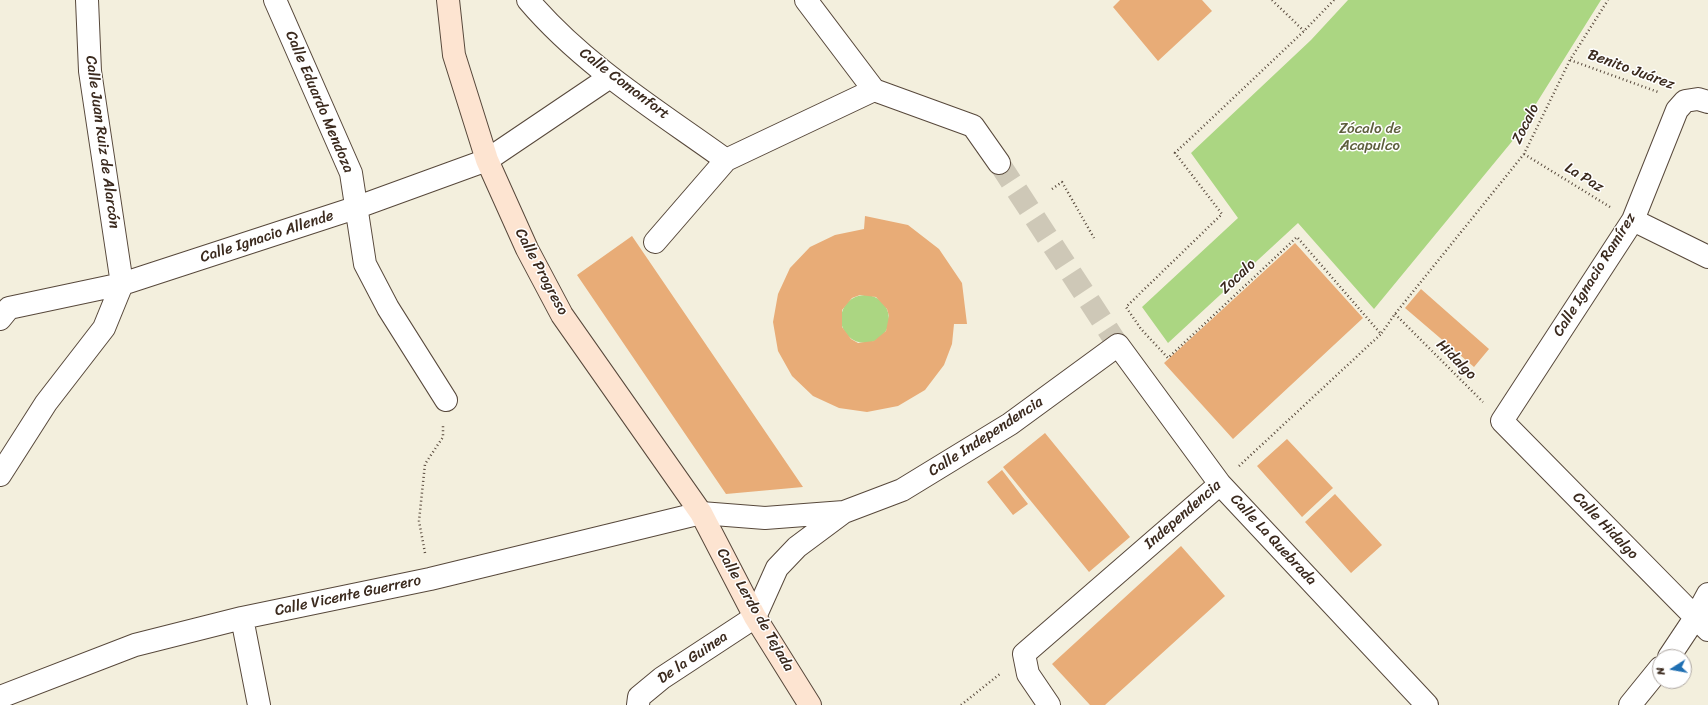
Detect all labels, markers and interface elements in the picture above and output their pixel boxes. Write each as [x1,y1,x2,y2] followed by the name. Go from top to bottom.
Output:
[281,28,357,176] street label: Calle Eduardo Mendoza
[575,44,673,124] street label: Calle Comonfort
[1585,46,1677,94] street label: Benito Juárez
[81,54,123,230] street label: Calle Juan Ruiz de Alarcón
[1508,101,1544,147] street label: Zocalo
[1339,120,1401,155] park label: Zócalo de Acapulco
[1561,159,1607,197] street label: La Paz
[198,207,336,267] street label: Calle Ignacio Allende
[1550,210,1640,340] street label: Calle Ignacio Ramírez
[511,226,571,318] street label: Calle Progreso
[1216,256,1260,298] street label: Zocalo
[1432,336,1480,384] street label: Hidalgo
[925,393,1047,481] street label: Calle Independencia
[1141,477,1225,553] street label: Independencia
[1568,489,1642,563] street label: Calle Hidalgo
[1226,491,1320,589] street label: Calle La Quebrada
[712,545,798,675] street label: Calle Lerdo de Tejada
[273,572,423,620] street label: Calle Vicente Guerrero
[655,628,731,688] street label: De la Guinea
[1652,649,1692,689] north arrow
[1651,666,1671,677] text: N

